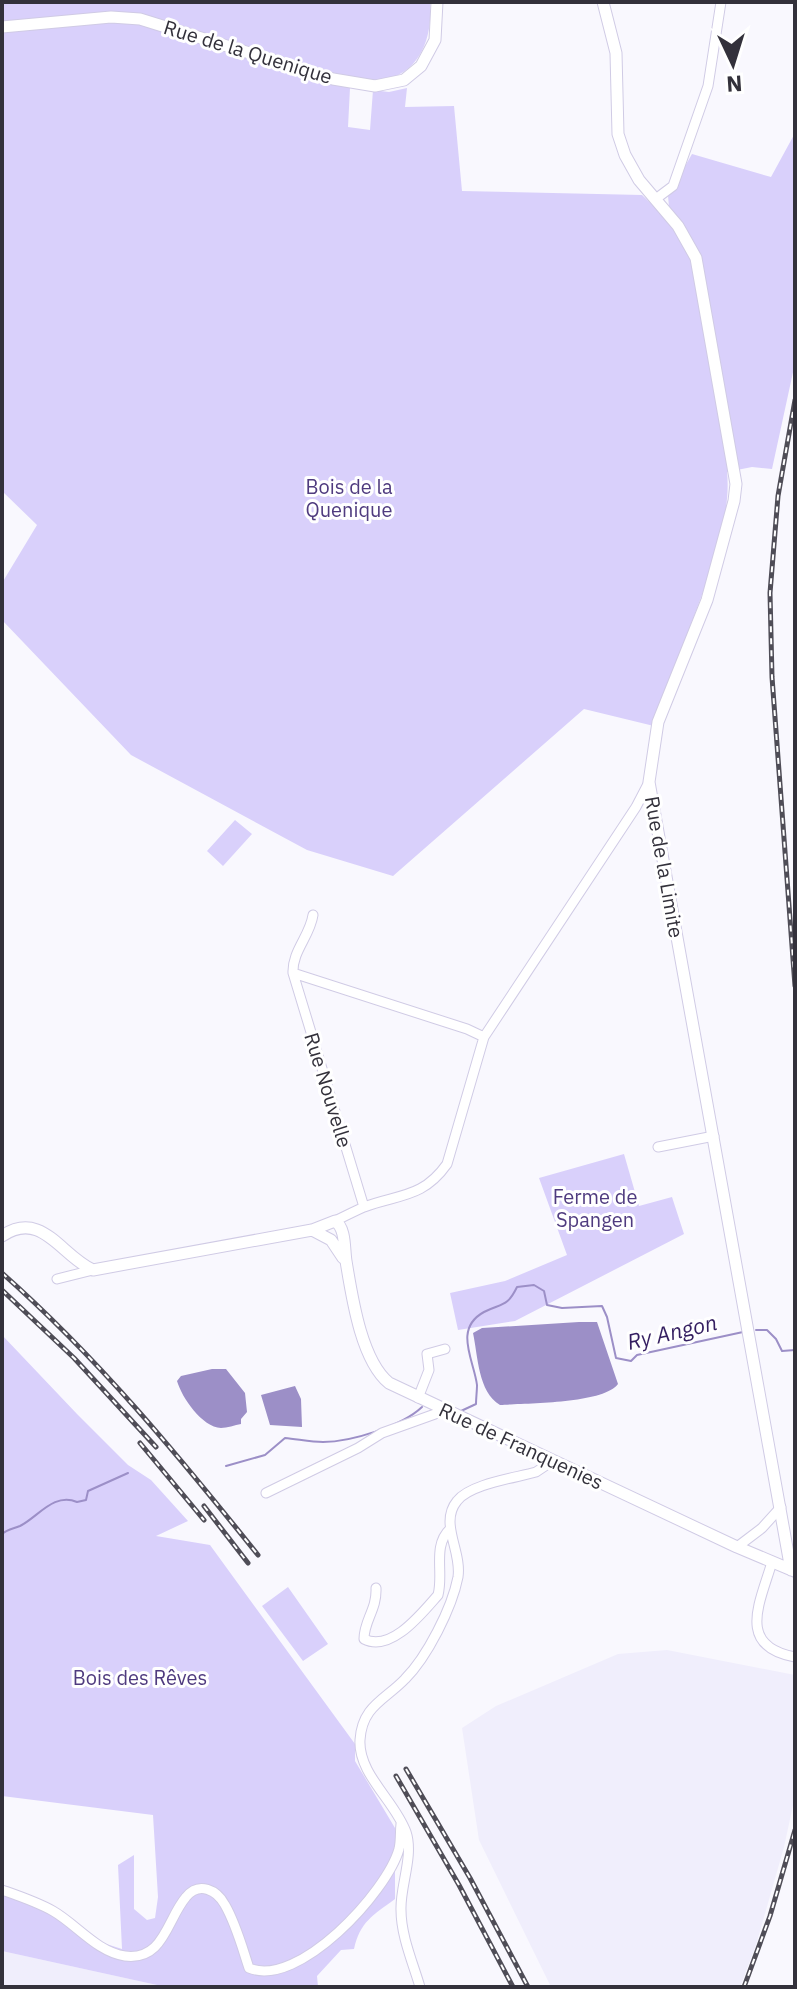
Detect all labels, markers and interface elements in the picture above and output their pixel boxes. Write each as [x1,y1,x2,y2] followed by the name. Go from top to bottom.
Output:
[161,13,336,90] street label: Rue de la Quenique
[693,24,773,104] north arrow
[725,69,743,99] text: N
[305,473,393,523] park label: Bois de la Quenique
[639,794,690,940] street label: Rue de la Limite
[298,1029,359,1151] street label: Rue Nouvelle
[553,1183,637,1233] park label: Ferme de Spangen
[624,1307,720,1356] water label: Ry Angon
[435,1396,608,1495] street label: Rue de Franquenies
[73,1664,207,1691] park label: Bois des Rêves

